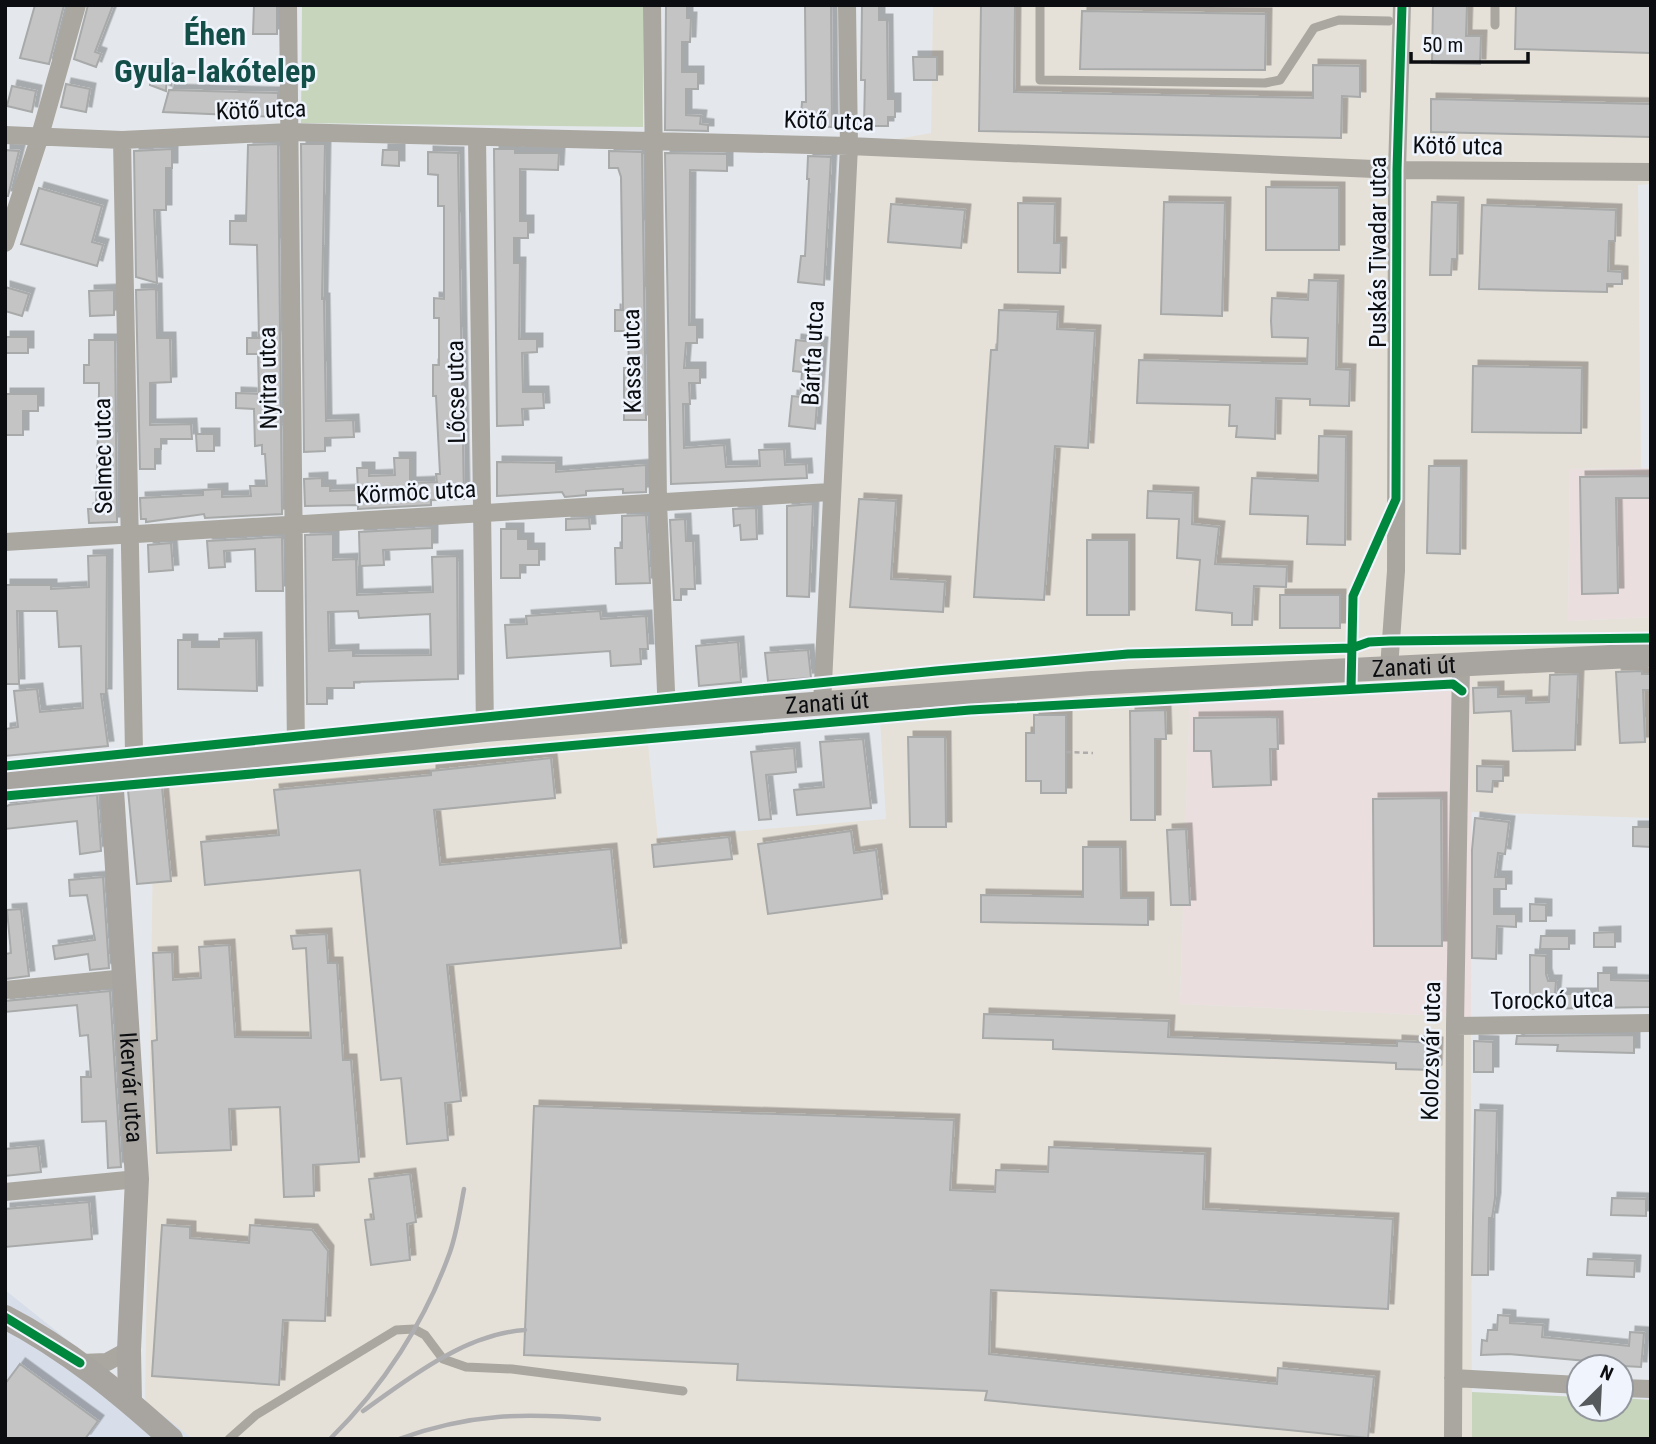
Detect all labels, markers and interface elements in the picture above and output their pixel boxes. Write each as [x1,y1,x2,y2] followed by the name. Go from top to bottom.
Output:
[114,15,316,90] district label: Éhen Gyula-lakótelep
[1411,21,1528,65] scale bar
[1422,33,1463,57] text: 50 m
[215,94,307,126] street label: Kötő utca
[783,105,875,137] street label: Kötő utca
[1412,131,1504,161] street label: Kötő utca
[1364,156,1392,348] street label: Puskás Tivadar utca
[796,300,830,406] street label: Bártfa utca
[617,308,647,414] street label: Kassa utca
[253,326,283,430] street label: Nyitra utca
[441,340,471,444] street label: Lőcse utca
[88,398,118,514] street label: Selmec utca
[355,475,477,509] street label: Körmöc utca
[1371,651,1457,683] street label: Zanati út
[784,686,870,720] street label: Zanati út
[1416,981,1446,1121] street label: Kolozsvár utca
[1490,985,1614,1015] street label: Torockó utca
[114,1031,149,1144] street label: Ikervár utca
[1565,1353,1635,1423] north arrow
[1597,1360,1617,1386] text: N

